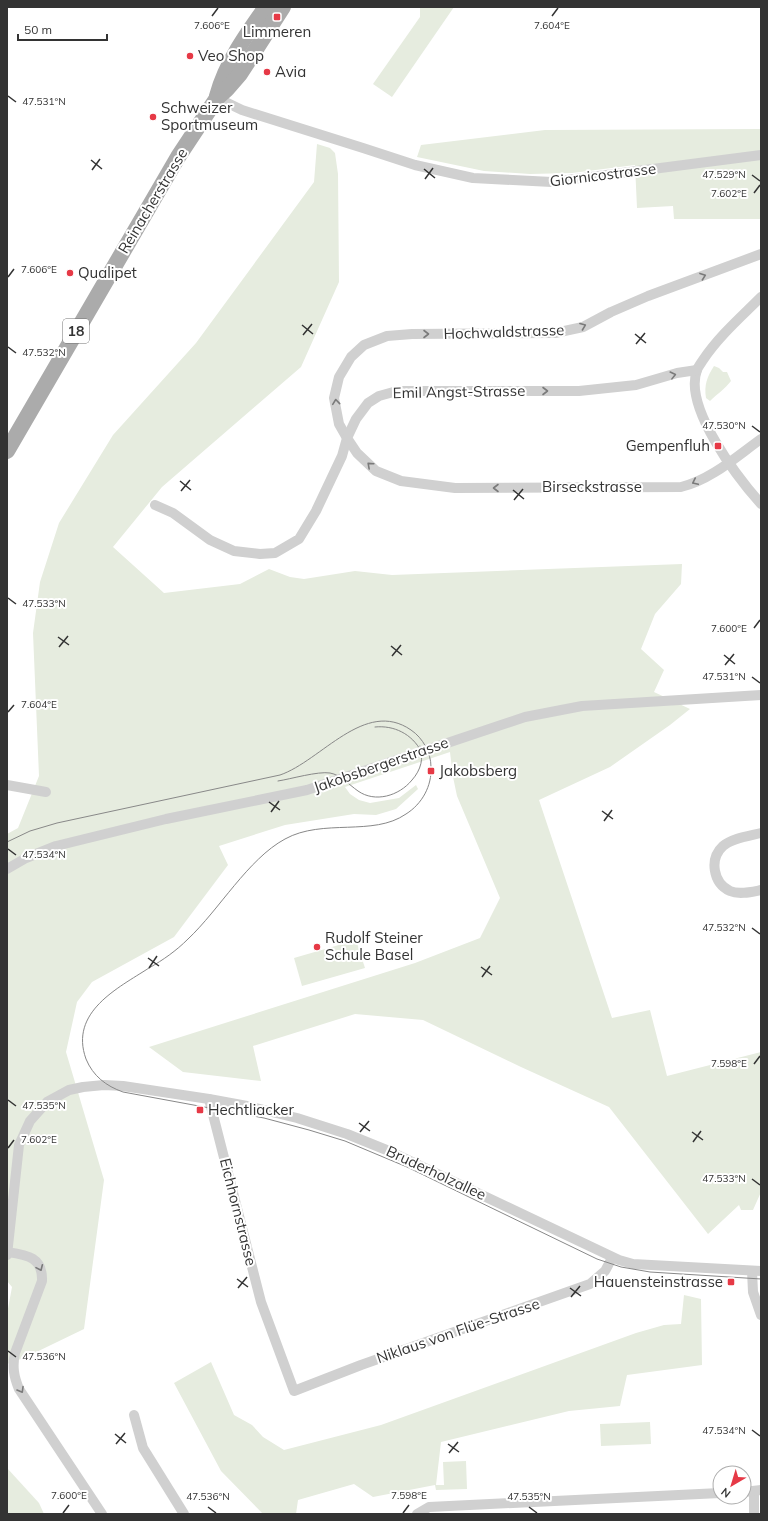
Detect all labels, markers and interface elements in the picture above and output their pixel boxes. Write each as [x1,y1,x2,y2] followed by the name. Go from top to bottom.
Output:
[272,12,282,22] marker: Limmeren
[18,16,107,42] scale bar
[194,19,230,32] text: 7.606°E
[534,19,570,32] text: 7.604°E
[24,22,52,37] text: 50 m
[243,22,311,41] place label: Limmeren
[198,46,264,65] place label: Veo Shop
[185,51,195,61] marker: Veo Shop
[275,62,306,81] place label: Avia
[262,67,272,77] marker: Avia
[22,95,66,108] text: 47.531°N
[161,98,258,134] place label: Schweizer Sportmuseum
[148,112,158,122] marker: Schweizer Sportmuseum
[114,145,191,257] street label: Reinacherstrasse
[549,159,657,190] street label: Giornicostrasse
[702,168,746,181] text: 47.529°N
[711,187,747,200] text: 7.602°E
[21,263,57,276] text: 7.606°E
[78,263,137,282] place label: Qualipet
[65,268,75,278] marker: Qualipet
[699,272,706,280] one-way arrow
[63,319,89,343] road number: 18
[443,320,565,343] street label: Hochwaldstrasse
[580,323,587,331] one-way arrow
[423,330,429,338] one-way arrow
[22,346,66,359] text: 47.532°N
[670,371,676,379] one-way arrow
[393,381,525,402] street label: Emil Angst-Strasse
[542,387,548,395] one-way arrow
[331,398,340,405] one-way arrow
[702,419,746,432] text: 47.530°N
[626,436,710,455] place label: Gempenfluh
[713,441,723,451] marker: Gempenfluh
[368,463,375,470] one-way arrow
[542,477,642,496] street label: Birseckstrasse
[692,477,699,485] one-way arrow
[493,484,499,492] one-way arrow
[22,597,66,610] text: 47.533°N
[711,622,747,635] text: 7.600°E
[702,670,746,683] text: 47.531°N
[21,698,57,711] text: 7.604°E
[311,732,451,797] street label: Jakobsbergerstrasse
[439,761,517,780] place label: Jakobsberg
[426,766,436,776] marker: Jakobsberg
[22,848,66,861] text: 47.534°N
[702,921,746,934] text: 47.532°N
[325,928,423,964] place label: Rudolf Steiner Schule Basel
[312,942,322,952] marker: Rudolf Steiner Schule Basel
[711,1057,747,1070] text: 7.598°E
[22,1099,66,1112] text: 47.535°N
[208,1100,294,1119] place label: Hechtliacker
[195,1105,205,1115] marker: Hechtliacker
[21,1133,57,1146] text: 7.602°E
[383,1141,489,1204] street label: Bruderholzallee
[216,1156,261,1268] street label: Eichhornstrasse
[702,1172,746,1185] text: 47.533°N
[35,1264,43,1272] one-way arrow
[594,1272,723,1291] place label: Hauensteinstrasse
[726,1277,736,1287] marker: Hauensteinstrasse
[374,1294,542,1367] street label: Niklaus von Flüe-Strasse
[22,1350,66,1363] text: 47.536°N
[16,1386,23,1394] one-way arrow
[702,1424,746,1437] text: 47.534°N
[712,1465,752,1505] north arrow
[718,1485,733,1501] text: N
[51,1489,87,1502] text: 7.600°E
[391,1489,427,1502] text: 7.598°E
[186,1490,230,1503] text: 47.536°N
[507,1490,551,1503] text: 47.535°N

